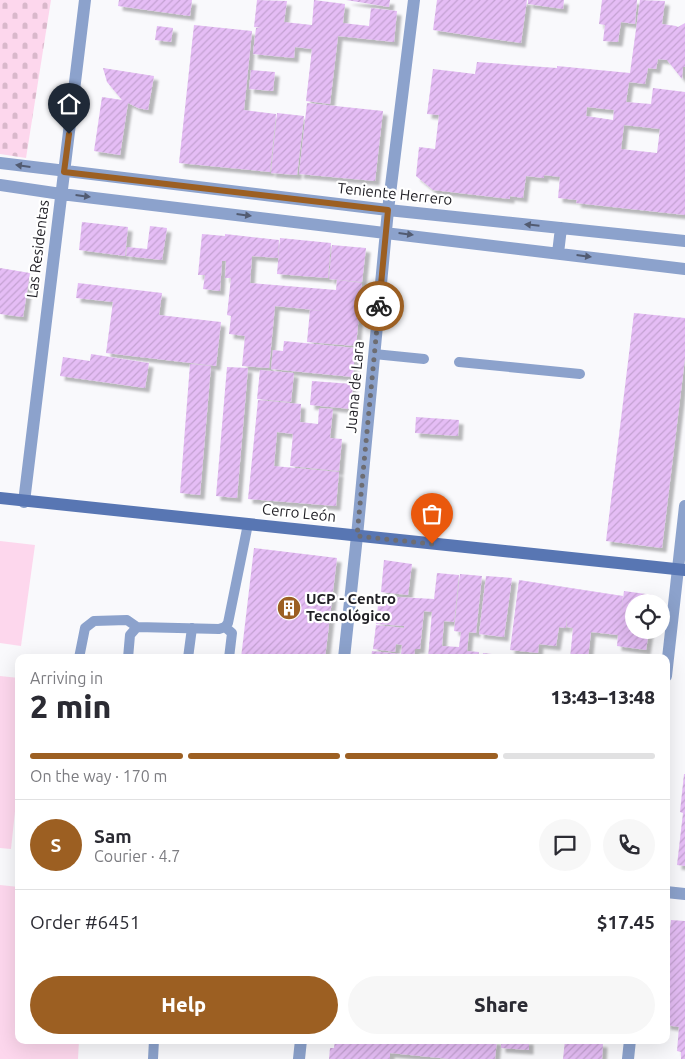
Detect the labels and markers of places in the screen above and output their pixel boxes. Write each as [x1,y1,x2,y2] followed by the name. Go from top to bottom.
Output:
[48,83,90,134] pin
[411,493,453,544] pin
[306,590,396,624] place label: UCP - Centro Tecnológico
[276,595,302,621] building icon: UCP - Centro Tecnológico

